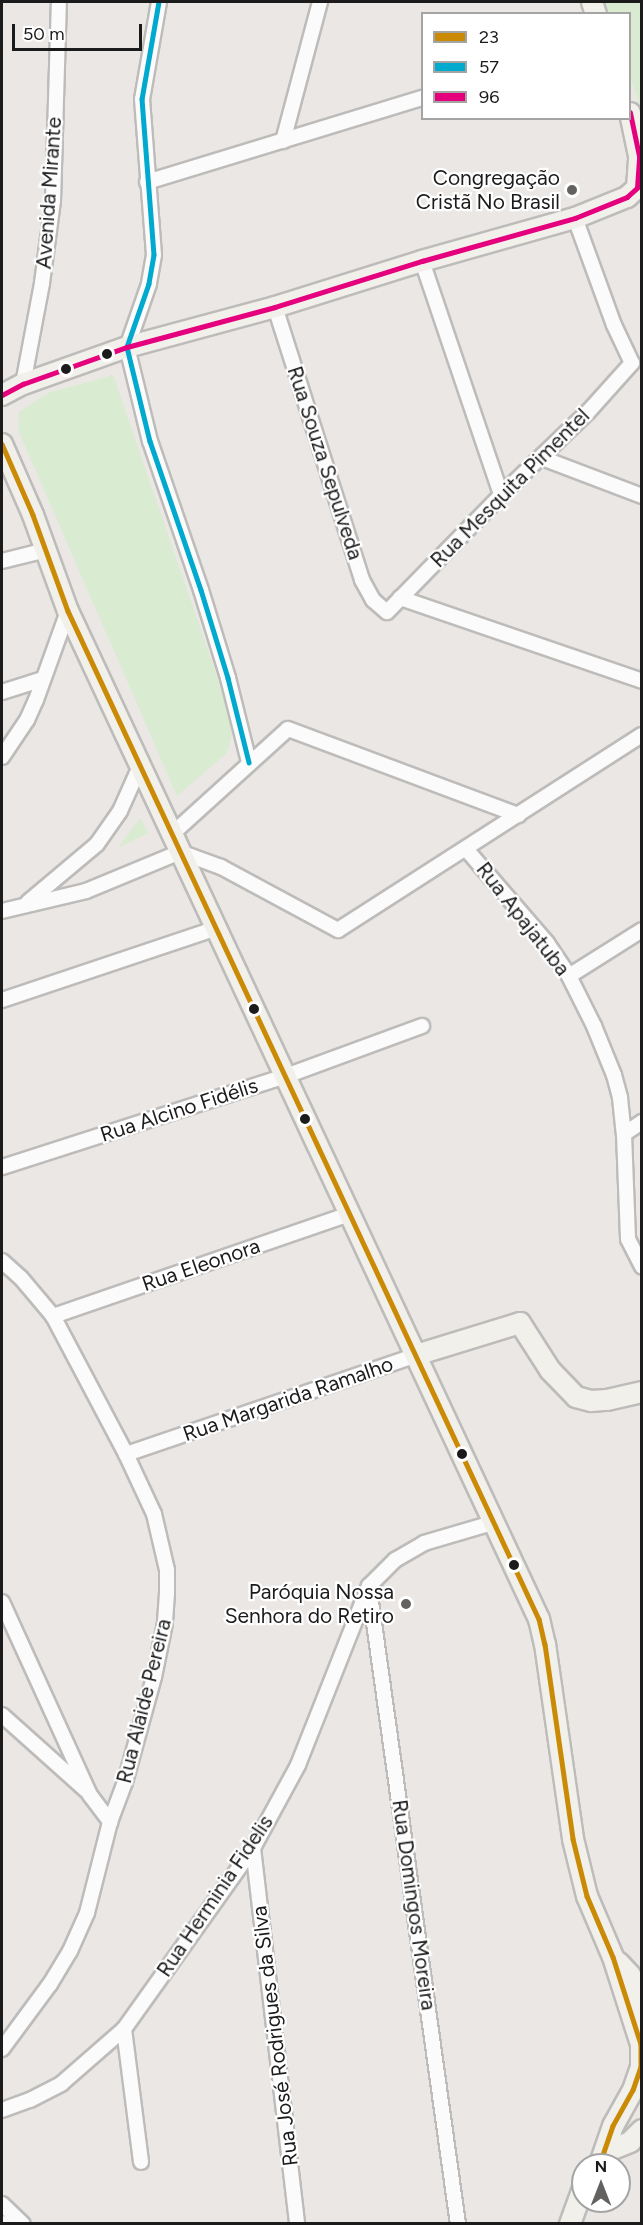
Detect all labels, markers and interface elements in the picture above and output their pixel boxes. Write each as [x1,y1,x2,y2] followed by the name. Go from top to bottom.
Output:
[15,12,146,50] scale bar
[421,12,631,120] legend
[23,23,65,45] text: 50 m
[479,26,499,48] text: 23
[479,56,499,78] text: 57
[479,86,499,108] text: 96
[31,116,67,270] street label: Avenida Mirante
[416,165,560,215] place label: Congregação Cristã No Brasil
[565,183,579,197] marker: Congregação Cristã No Brasil
[101,348,113,360] unlabelled marker
[60,363,72,375] unlabelled marker
[282,363,368,563] street label: Rua Souza Sepulveda
[425,403,595,573] street label: Rua Mesquita Pimentel
[471,857,575,981] street label: Rua Apajatuba
[248,1003,260,1015] unlabelled marker
[97,1073,261,1147] street label: Rua Alcino Fidélis
[299,1113,311,1125] unlabelled marker
[139,1233,263,1297] street label: Rua Eleonora
[180,1351,396,1447] street label: Rua Margarida Ramalho
[456,1448,468,1460] unlabelled marker
[508,1559,520,1571] unlabelled marker
[225,1579,394,1629] place label: Paróquia Nossa Senhora do Retiro
[399,1597,413,1611] marker: Paróquia Nossa Senhora do Retiro
[111,1616,177,1786] street label: Rua Alaide Pereira
[387,1798,441,2012] street label: Rua Domingos Moreira
[152,1810,278,1982] street label: Rua Herminia Fidelis
[247,1904,303,2168] street label: Rua José Rodrigues da Silva
[571,2153,631,2213] north arrow
[595,2157,607,2176] text: N

